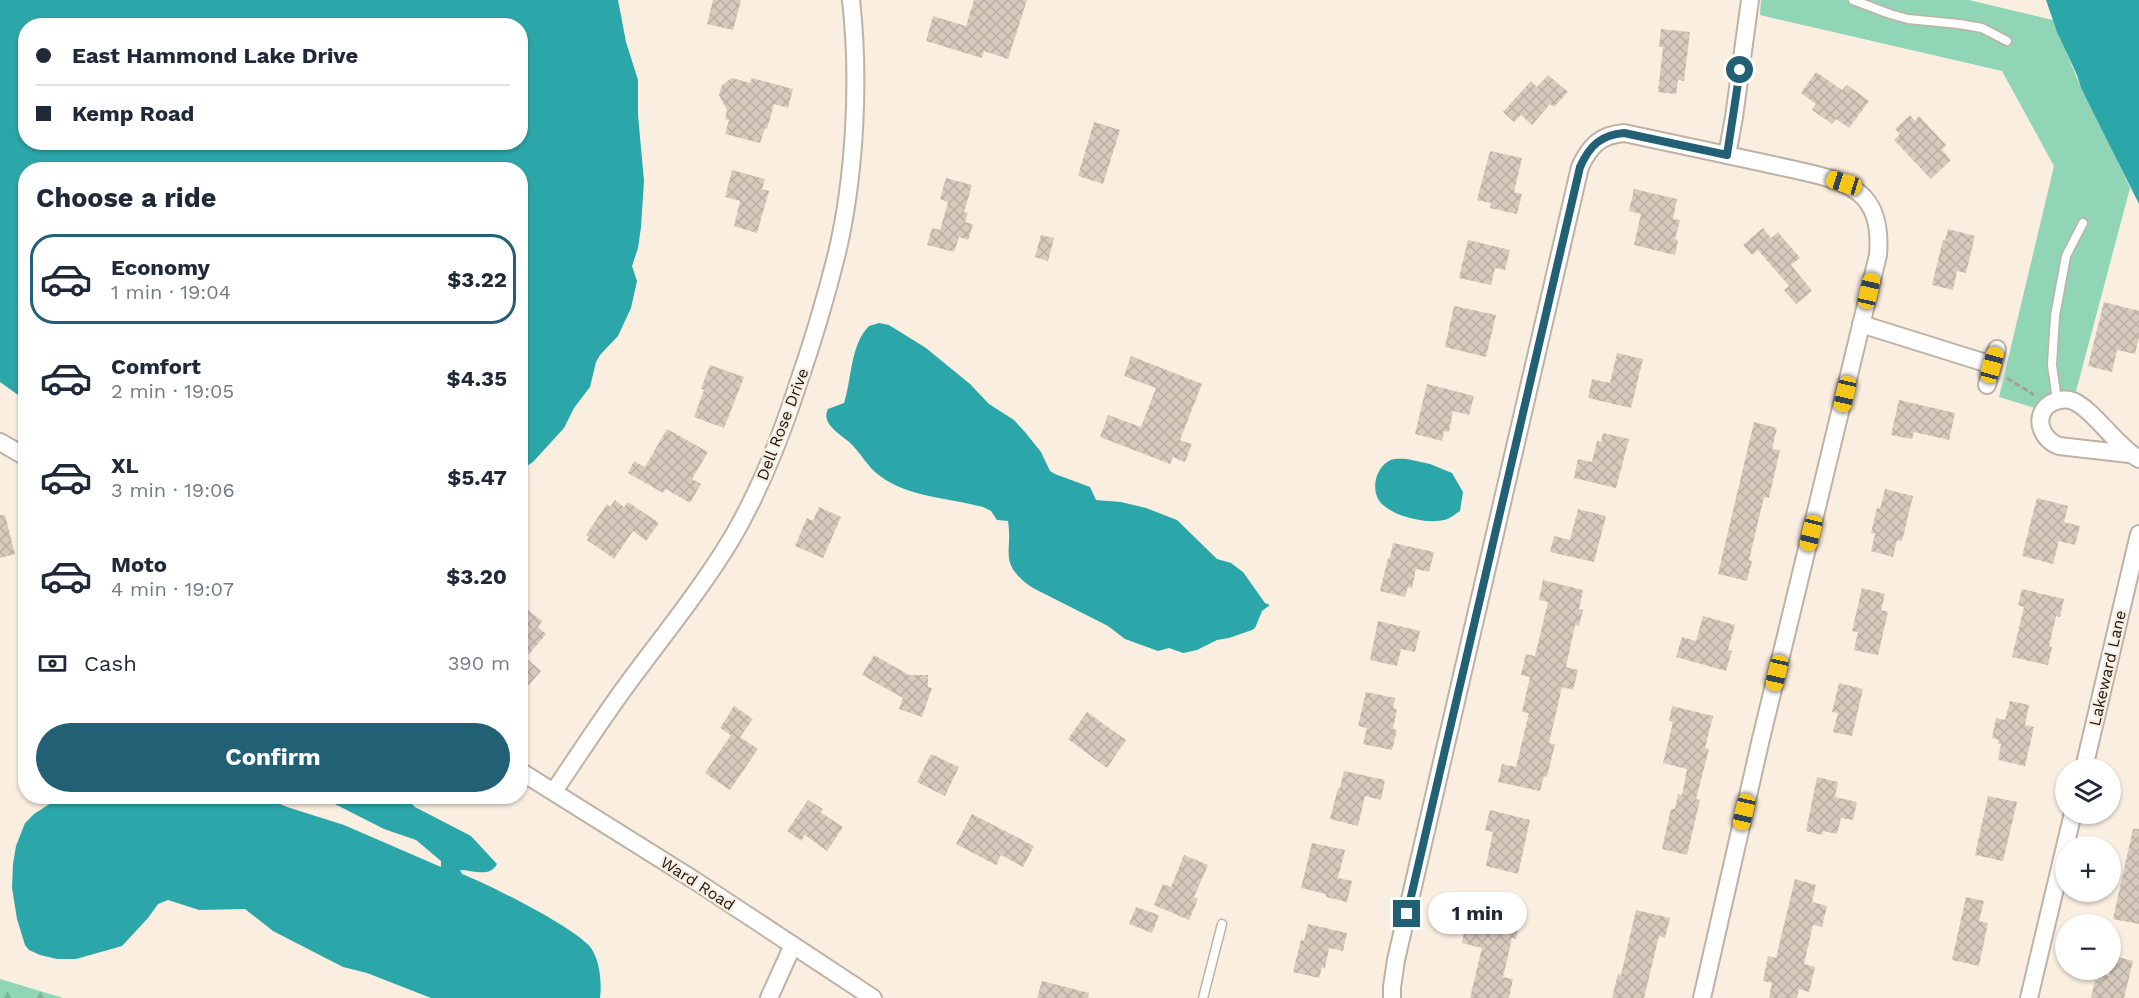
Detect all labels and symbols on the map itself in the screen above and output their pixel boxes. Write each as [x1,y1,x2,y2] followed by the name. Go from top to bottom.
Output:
[1726,56,1753,83] route start
[1824,169,1864,197] car
[1856,271,1882,311] car
[1979,345,2005,385] car
[752,366,813,483] street label: Dell Rose Drive
[1832,374,1858,414] car
[1798,513,1824,553] car
[2085,608,2130,728] street label: Lakeward Lane
[1764,653,1790,693] car
[1731,792,1757,832] car
[657,852,738,914] street label: Ward Road
[1428,893,1527,935] callout: 1 min
[1393,900,1420,927] route end

